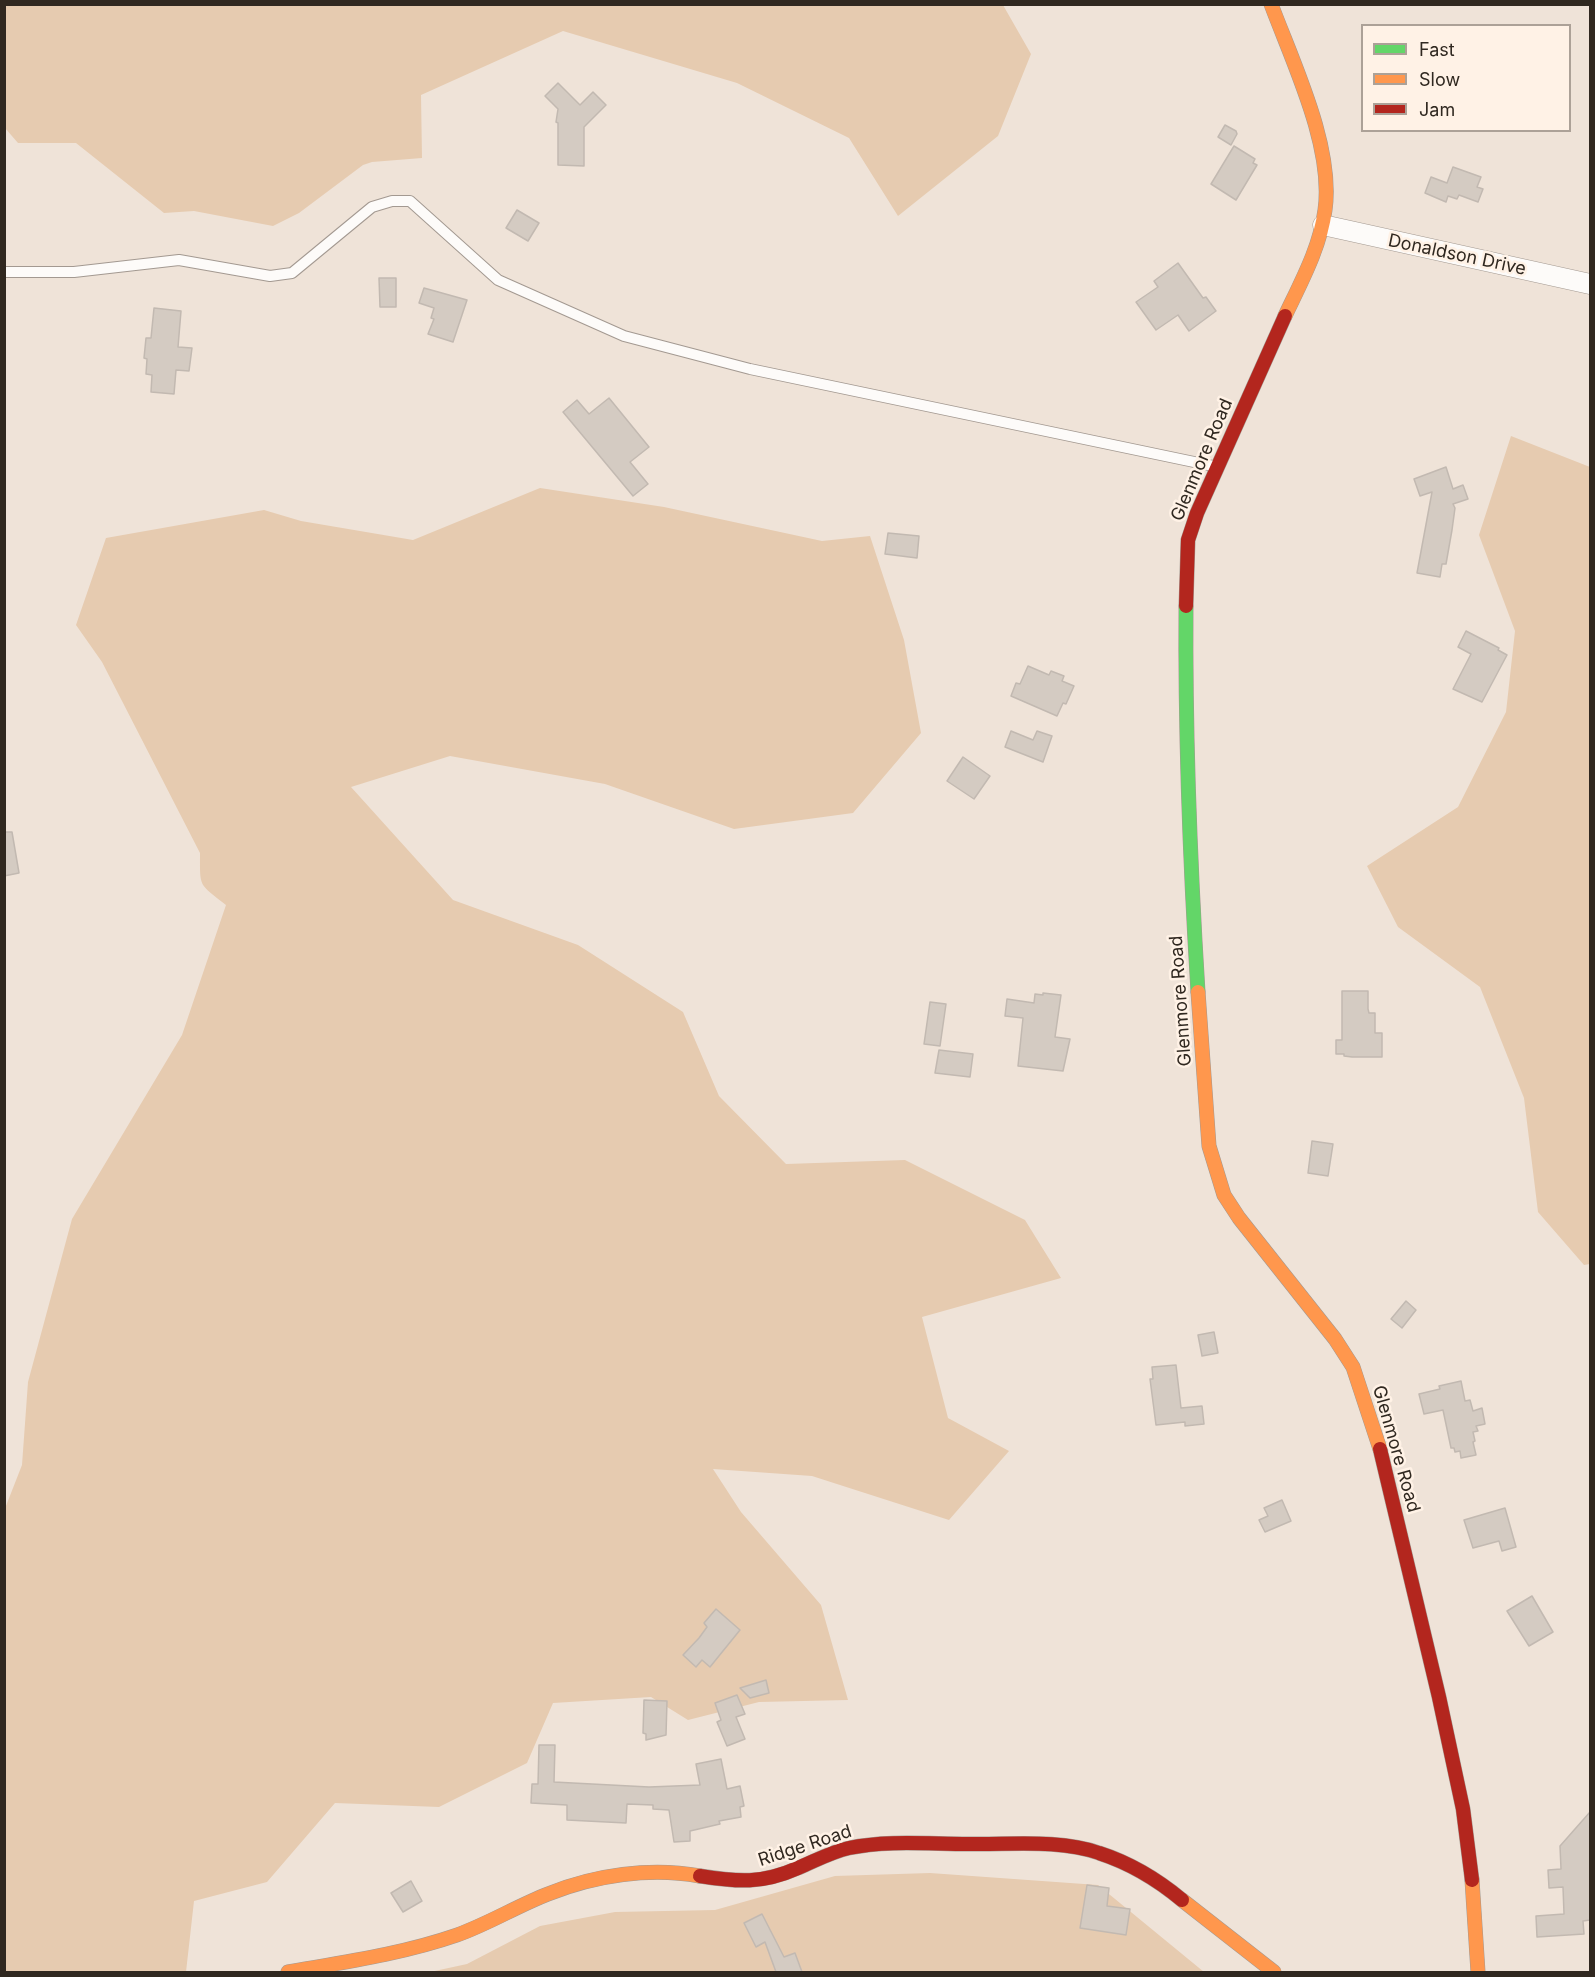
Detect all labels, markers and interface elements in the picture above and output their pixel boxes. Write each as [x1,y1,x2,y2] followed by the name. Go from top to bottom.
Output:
[1361,24,1571,132] legend
[1419,39,1455,60] text: Fast
[1419,69,1460,90] text: Slow
[1419,99,1455,120] text: Jam
[1386,230,1528,280] street label: Donaldson Drive
[1166,396,1238,524] street label: Glenmore Road
[1166,935,1196,1067] street label: Glenmore Road
[1368,1383,1424,1515] street label: Glenmore Road
[756,1821,854,1871] street label: Ridge Road

